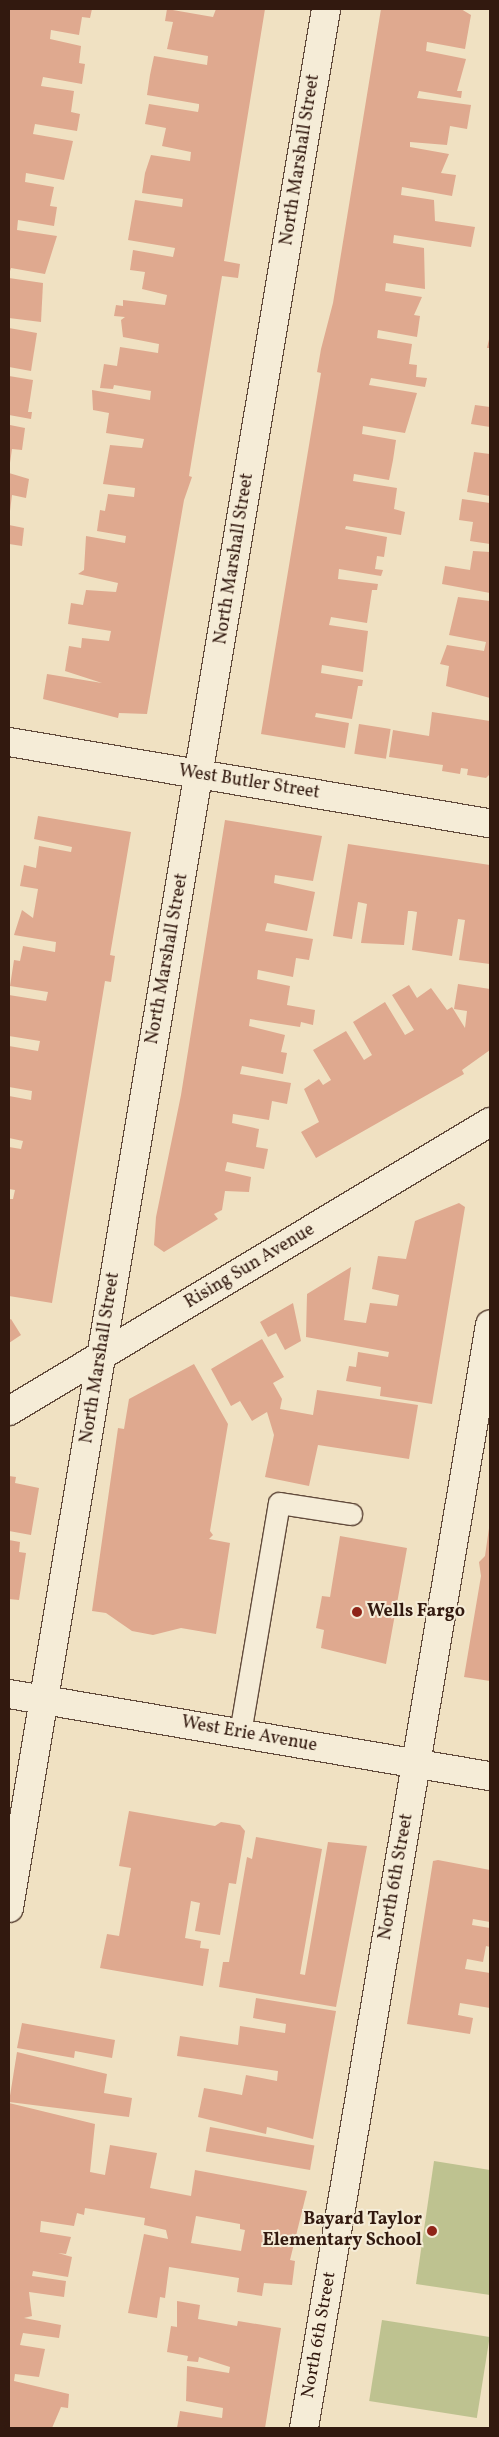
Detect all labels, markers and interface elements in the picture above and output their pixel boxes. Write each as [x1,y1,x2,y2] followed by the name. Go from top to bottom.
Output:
[277,73,325,247] street label: North Marshall Street
[211,472,259,646] street label: North Marshall Street
[177,761,321,805] street label: West Butler Street
[142,872,194,1046] street label: North Marshall Street
[181,1220,319,1314] street label: Rising Sun Avenue
[77,1271,125,1445] street label: North Marshall Street
[367,1601,465,1623] place label: Wells Fargo
[351,1606,363,1618] marker: Wells Fargo
[179,1712,319,1758] street label: West Erie Avenue
[375,1812,419,1942] street label: North 6th Street
[262,2210,422,2252] place label: Bayard Taylor Elementary School
[426,2225,438,2237] marker: Bayard Taylor Elementary School
[298,2270,342,2400] street label: North 6th Street

